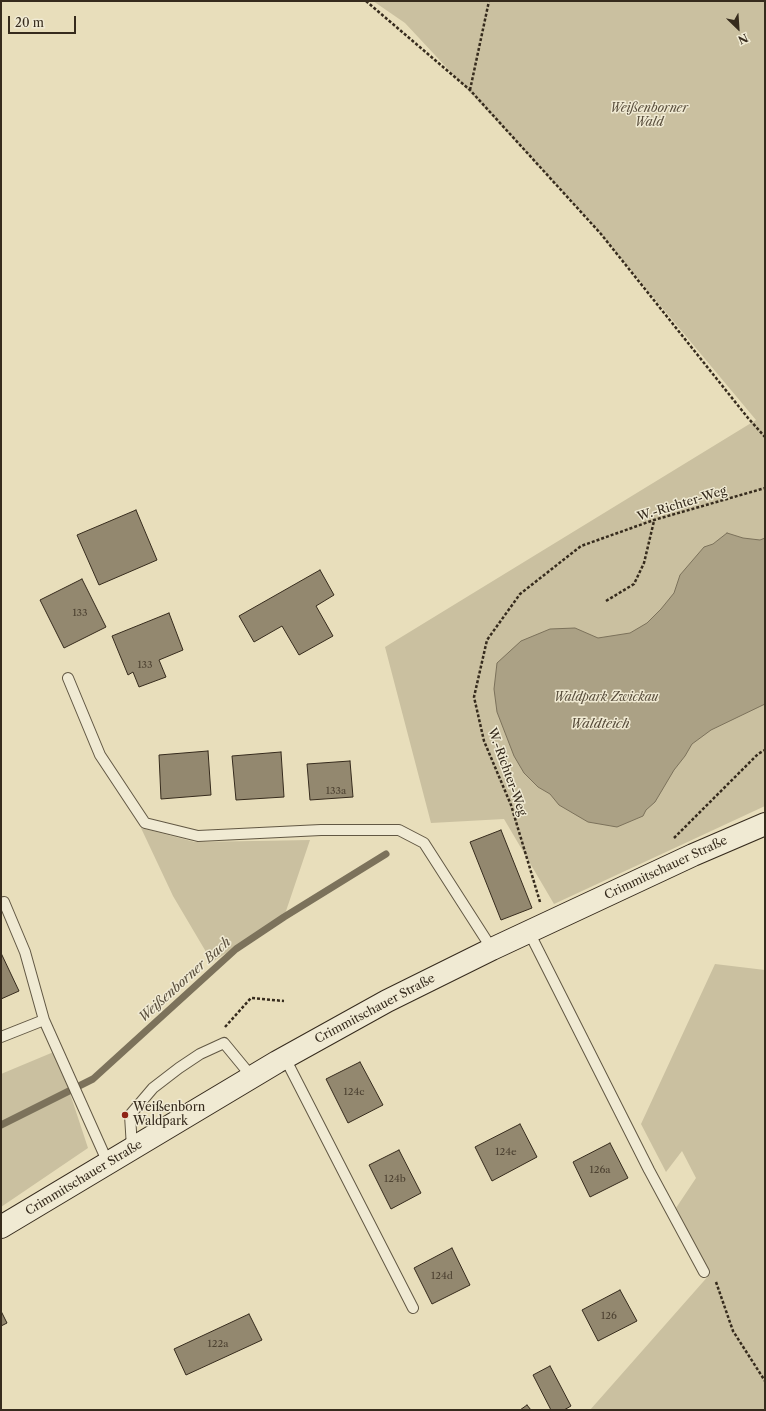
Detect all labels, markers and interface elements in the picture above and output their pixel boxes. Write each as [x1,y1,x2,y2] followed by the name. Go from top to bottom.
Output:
[10,8,78,34] scale bar
[718,8,758,48] north arrow
[15,15,44,30] text: 20 m
[736,31,750,47] text: N
[610,102,688,130] park label: Weißenborner Wald
[636,484,728,524] street label: W.-Richter-Weg
[72,607,88,619] house number: 133
[137,659,153,671] house number: 133
[554,691,658,705] park label: Waldpark Zwickau
[570,716,630,732] water label: Waldteich
[484,726,530,818] street label: W.-Richter-Weg
[326,785,346,797] house number: 133a
[602,833,730,903] street label: Crimmitschauer Straße
[136,935,234,1025] water label: Weißenborner Bach
[313,971,437,1047] street label: Crimmitschauer Straße
[344,1086,364,1098] house number: 124c
[133,1101,205,1129] place label: Weißenborn Waldpark
[120,1110,130,1120] marker: Weißenborn Waldpark
[23,1137,145,1219] street label: Crimmitschauer Straße
[495,1146,517,1158] house number: 124e
[589,1164,611,1176] house number: 126a
[384,1173,406,1185] house number: 124b
[431,1270,453,1282] house number: 124d
[601,1310,617,1322] house number: 126
[208,1338,228,1350] house number: 122a

